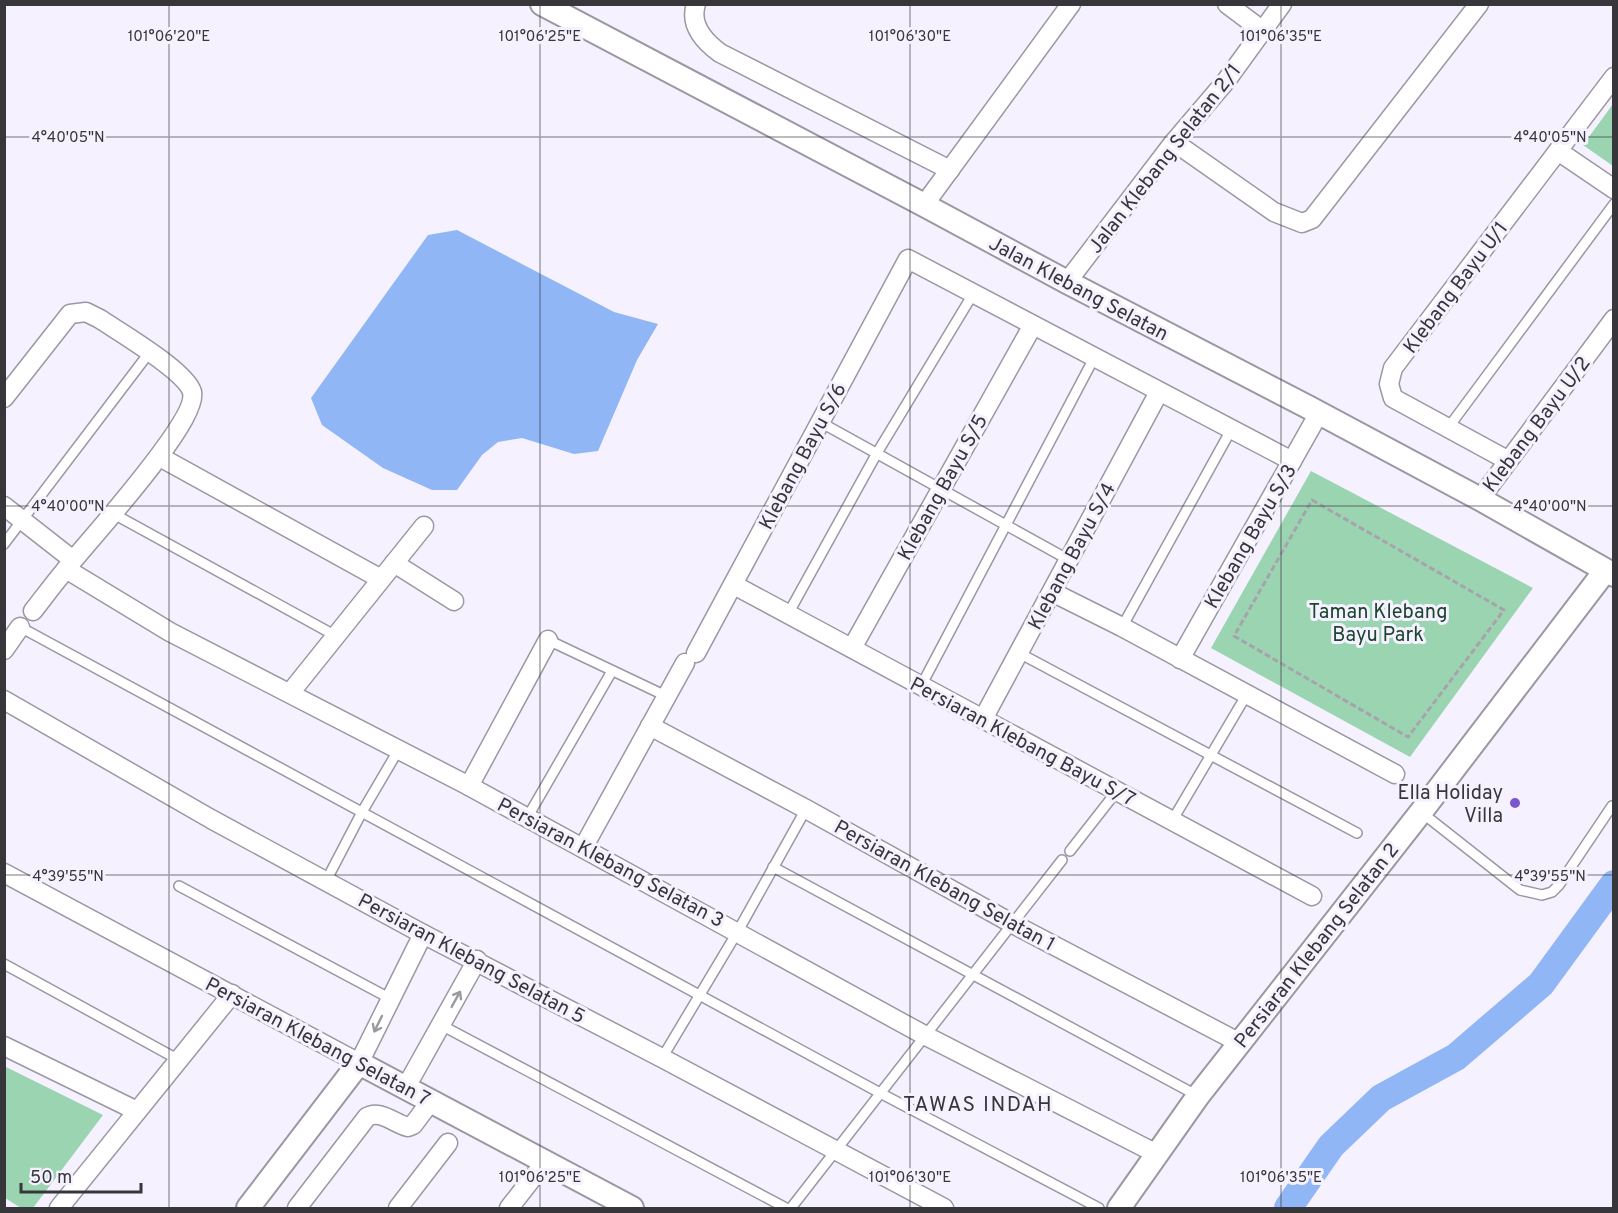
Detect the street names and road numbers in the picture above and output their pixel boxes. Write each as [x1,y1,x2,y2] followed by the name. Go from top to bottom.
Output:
[1083,59,1248,259] street label: Jalan Klebang Selatan 2/1
[1398,217,1515,360] street label: Klebang Bayu U/1
[984,231,1172,348] street label: Jalan Klebang Selatan
[1478,352,1597,498] street label: Klebang Bayu U/2
[754,379,853,535] street label: Klebang Bayu S/6
[893,410,995,566] street label: Klebang Bayu S/5
[1200,460,1304,614] street label: Klebang Bayu S/3
[1023,479,1123,635] street label: Klebang Bayu S/4
[905,672,1139,813] street label: Persiaran Klebang Bayu S/7
[492,793,728,935] street label: Persiaran Klebang Selatan 3
[829,815,1059,958] street label: Persiaran Klebang Selatan 1
[1229,838,1406,1054] street label: Persiaran Klebang Selatan 2
[353,889,589,1031] street label: Persiaran Klebang Selatan 5
[200,972,434,1113] street label: Persiaran Klebang Selatan 7

